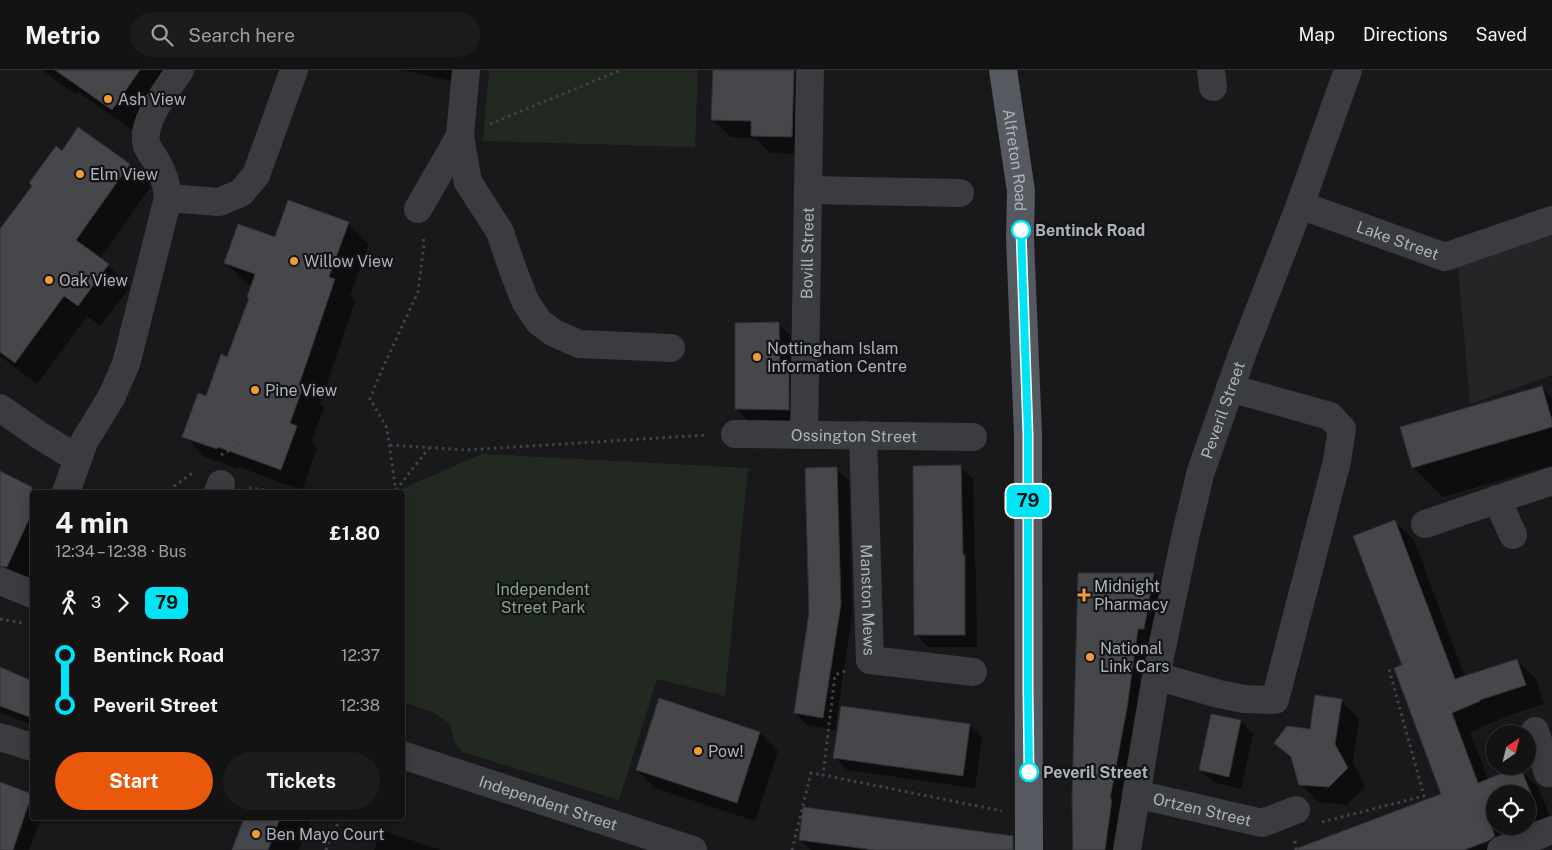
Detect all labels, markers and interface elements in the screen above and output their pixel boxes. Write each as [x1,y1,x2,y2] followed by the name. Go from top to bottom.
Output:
[130,12,480,57] search box
[25,21,100,49] text: Metrio
[148,21,176,49] icon: search
[188,24,295,46] text: Search here
[1298,24,1335,45] text: Map
[1363,24,1448,45] text: Directions
[1476,24,1527,45] text: Saved
[118,90,187,109] place label: Ash View
[102,93,114,105] marker: Ash View
[999,108,1031,211] street label: Alfreton Road
[90,165,159,184] place label: Elm View
[74,168,86,180] marker: Elm View
[797,207,817,299] street label: Bovill Street
[1354,217,1442,264] street label: Lake Street
[1011,220,1031,240] marker: Bentinck Road
[1035,221,1145,240] place label: Bentinck Road
[304,252,394,271] place label: Willow View
[288,255,300,267] marker: Willow View
[59,271,129,290] place label: Oak View
[43,274,55,286] marker: Oak View
[767,339,907,376] place label: Nottingham Islam Information Centre
[751,351,763,363] marker: Nottingham Islam Information Centre
[1197,359,1248,461] street label: Peveril Street
[265,381,338,400] place label: Pine View
[249,384,261,396] marker: Pine View
[791,425,917,446] street label: Ossington Street
[1006,485,1050,517] line badge: 79
[1017,490,1039,511] text: 79
[55,506,129,539] text: 4 min
[330,522,380,544] text: £1.80
[55,542,186,561] text: 12:34 – 12:38 · Bus
[857,544,879,656] street label: Manston Mews
[1094,577,1169,614] place label: Midnight Pharmacy
[496,580,590,617] park label: Independent Street Park
[55,589,83,617] icon: walk
[109,589,137,617] icon: forward
[1078,589,1090,601] marker: Midnight Pharmacy
[155,592,178,613] text: 79
[91,593,101,612] text: 3
[1100,639,1169,676] place label: National Link Cars
[93,644,224,666] text: Bentinck Road
[341,646,380,665] text: 12:37
[1084,651,1096,663] marker: National Link Cars
[93,694,218,716] text: Peveril Street
[340,696,380,715] text: 12:38
[1486,725,1536,775] north arrow
[1486,725,1536,835] map controls
[708,742,743,761] place label: Pow!
[692,745,704,757] marker: Pow!
[55,752,213,810] button: Start
[223,752,380,810] button: Tickets
[1019,762,1039,782] marker: Peveril Street
[1043,763,1148,782] place label: Peveril Street
[477,771,620,834] street label: Independent Street
[1486,785,1536,835] button: locate
[1151,789,1253,830] street label: Ortzen Street
[266,825,385,844] place label: Ben Mayo Court
[250,828,262,840] marker: Ben Mayo Court

